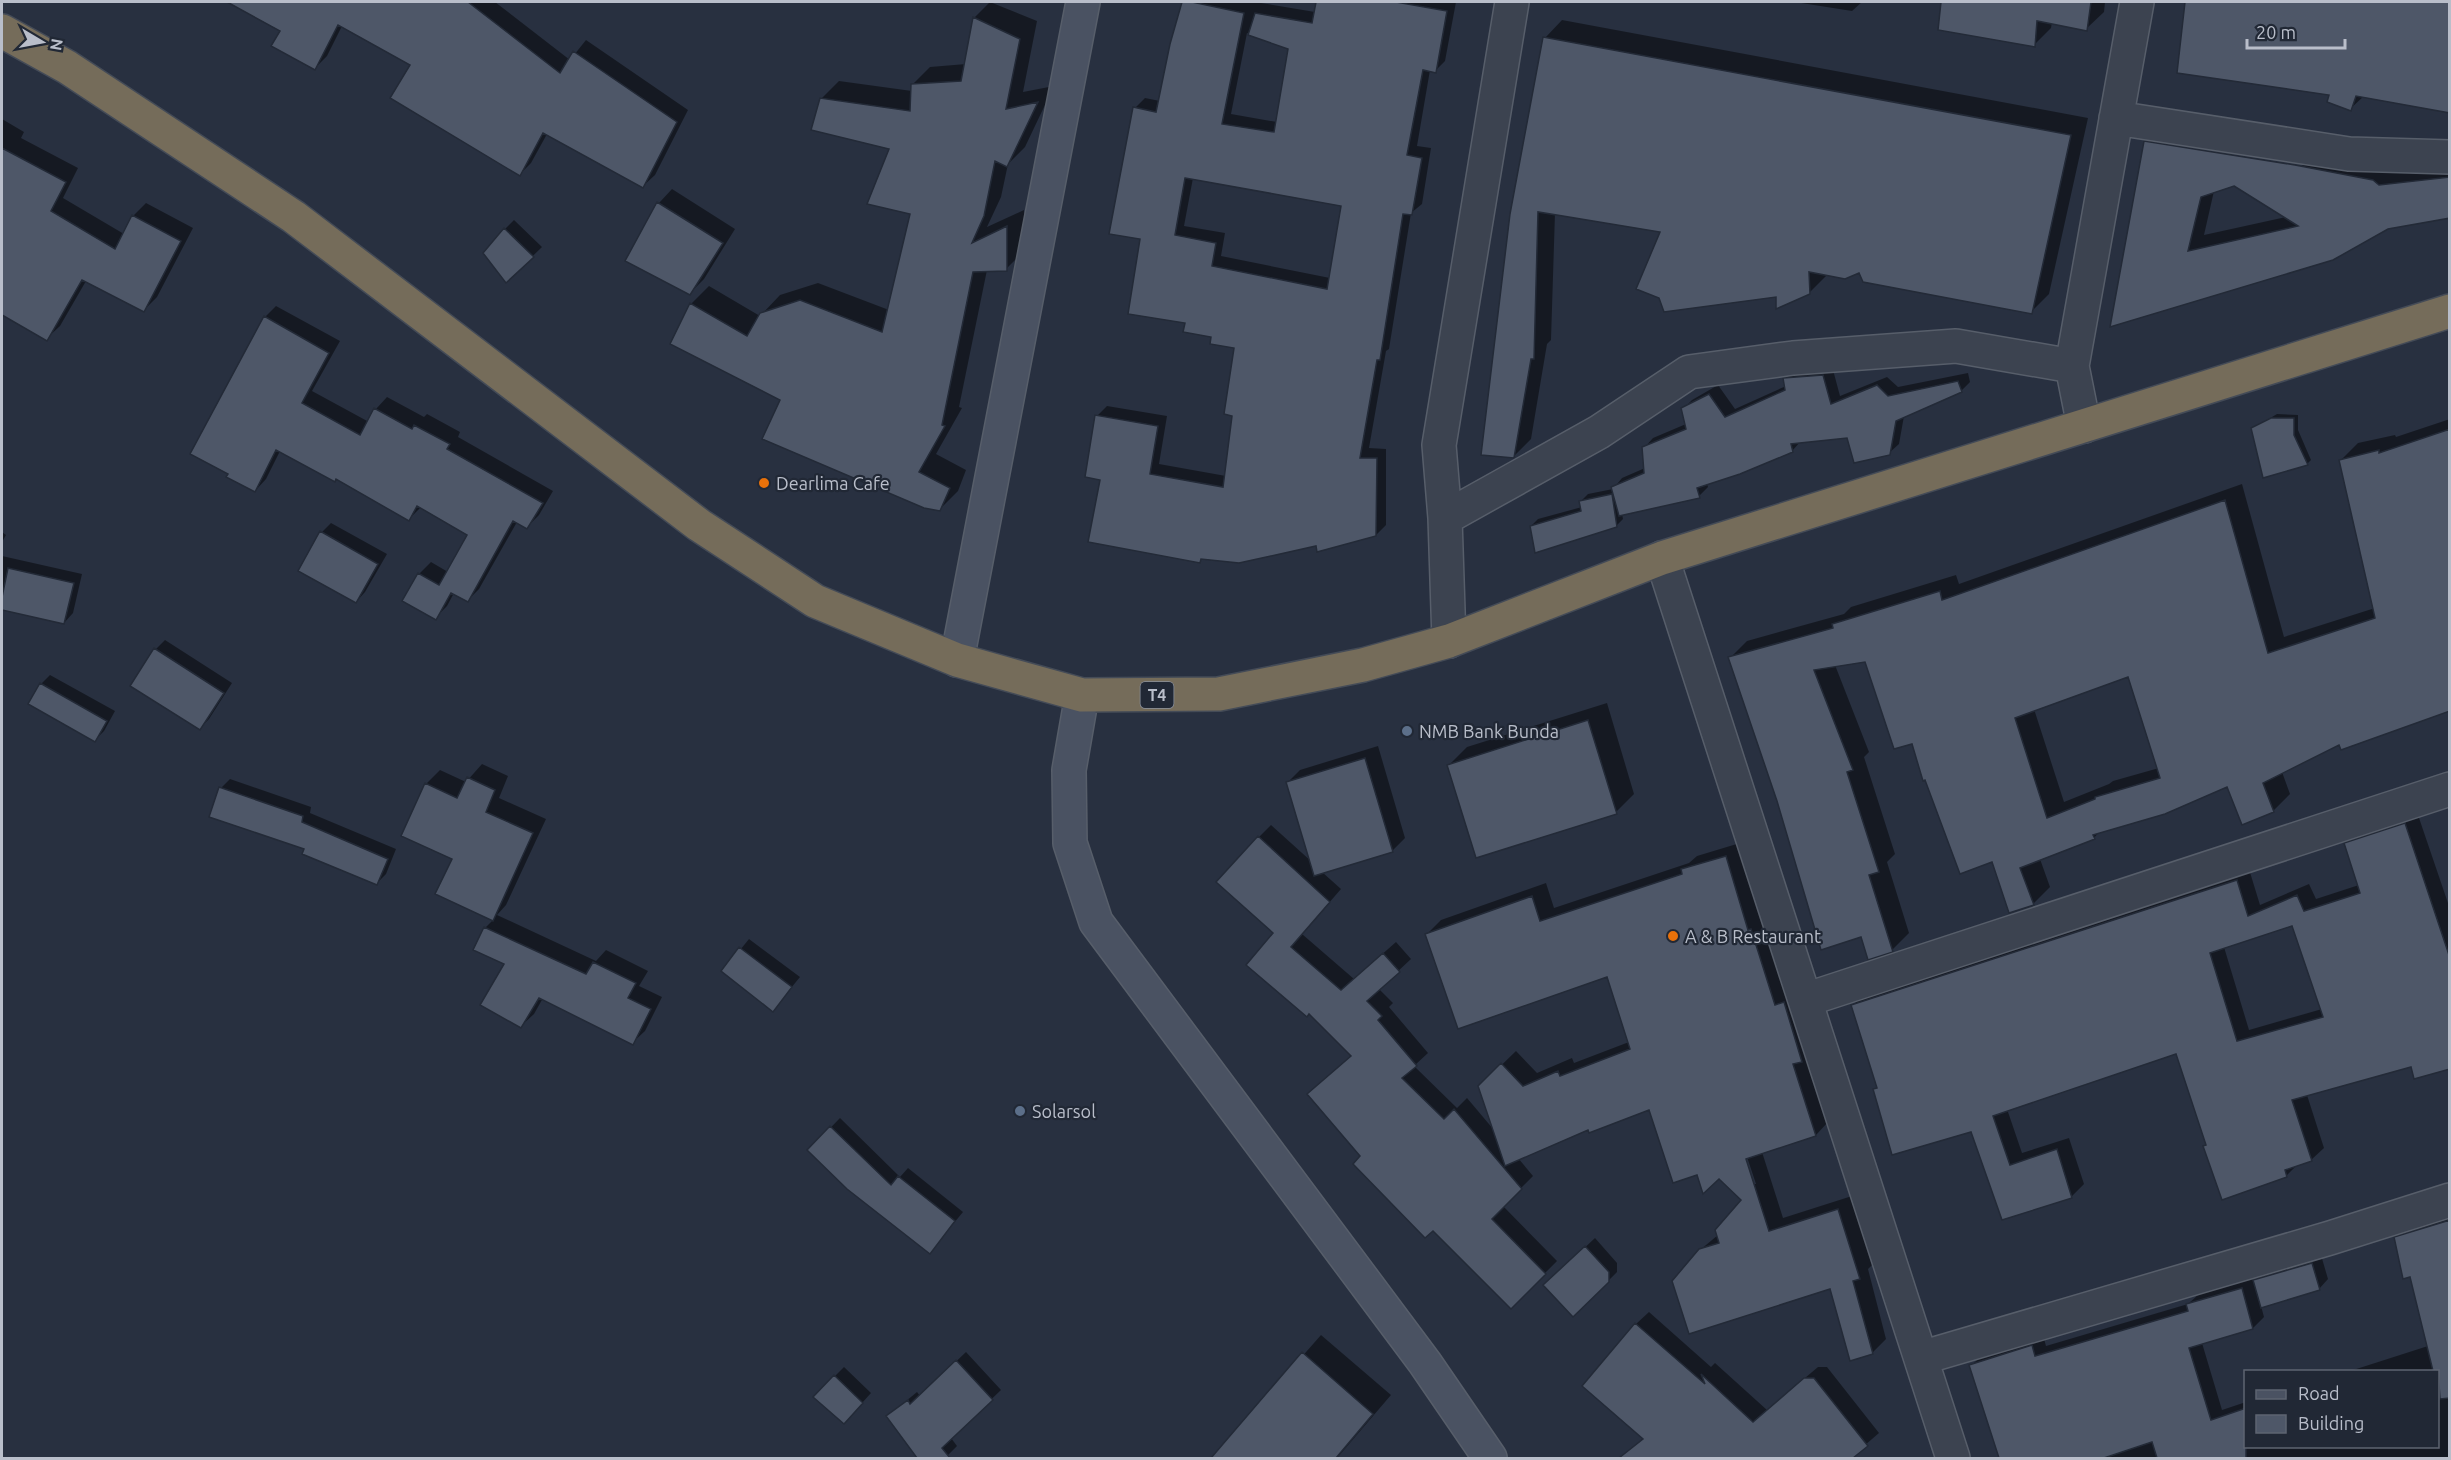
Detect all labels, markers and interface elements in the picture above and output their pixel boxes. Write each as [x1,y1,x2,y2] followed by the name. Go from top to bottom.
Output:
[12,12,72,72] north arrow
[2247,12,2344,50] scale bar
[2256,22,2296,42] text: 20 m
[47,37,67,52] text: N
[776,473,890,493] place label: Dearlima Cafe
[757,476,771,490] marker: Dearlima Cafe
[1140,682,1174,708] road number: T4
[1419,721,1559,741] place label: NMB Bank Bunda
[1400,724,1414,738] marker: NMB Bank Bunda
[1685,926,1821,946] place label: A & B Restaurant
[1666,929,1680,943] marker: A & B Restaurant
[1032,1101,1096,1121] place label: Solarsol
[1013,1104,1027,1118] marker: Solarsol
[2244,1370,2439,1448] legend
[2298,1383,2340,1403] text: Road
[2298,1413,2364,1433] text: Building

